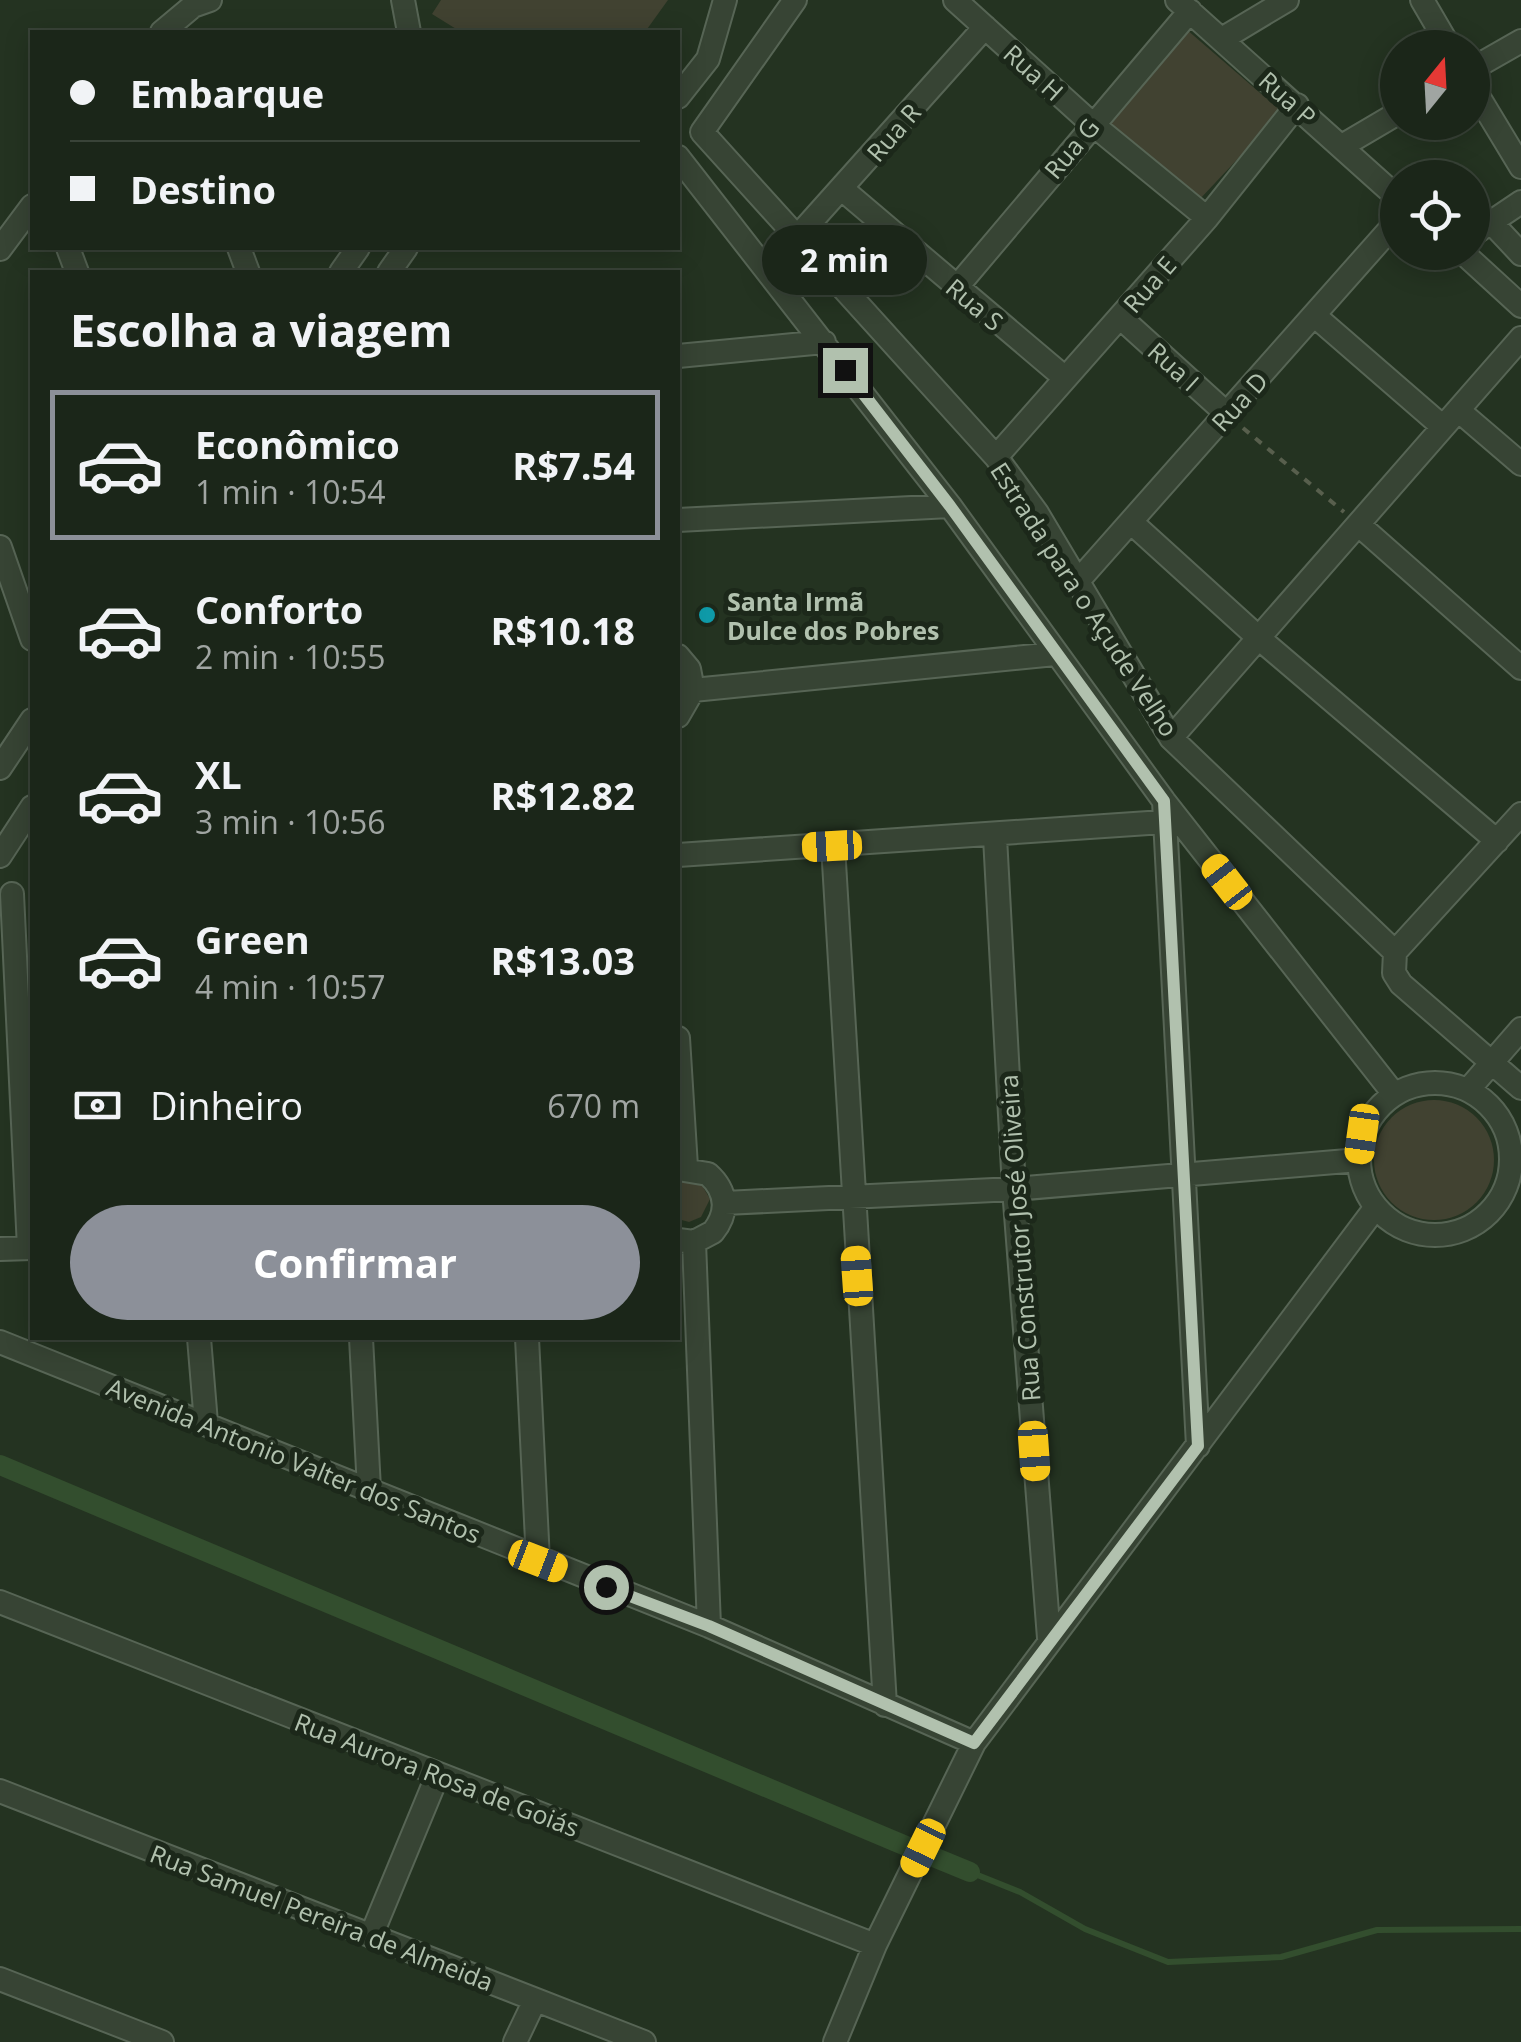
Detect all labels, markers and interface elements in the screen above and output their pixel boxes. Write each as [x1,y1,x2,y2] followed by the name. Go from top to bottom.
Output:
[1380,30,1490,140] north arrow
[1380,30,1490,270] map controls
[997,36,1071,108] street label: Rua H
[1252,63,1324,133] street label: Rua P
[130,67,324,119] text: Embarque
[858,95,928,168] street label: Rua R
[1036,111,1106,185] street label: Rua G
[1380,160,1490,270] button: locate
[130,163,276,215] text: Destino
[762,225,928,295] callout: 2 min
[800,238,889,281] text: 2 min
[1115,248,1183,320] street label: Rua E
[939,270,1011,338] street label: Rua S
[70,299,452,360] text: Escolha a viagem
[1141,334,1207,398] street label: Rua I
[823,348,868,393] route end
[1203,364,1275,438] street label: Rua D
[195,418,400,470] text: Econômico
[75,420,165,510] icon: car
[512,439,635,491] text: R$7.54
[983,455,1187,743] street label: Estrada para o Açude Velho
[195,470,386,513] text: 1 min · 10:54
[195,583,363,635] text: Conforto
[727,584,939,647] place label: Santa Irmã Dulce dos Pobres
[75,585,165,675] icon: car
[490,604,635,656] text: R$10.18
[696,604,718,626] marker: Santa Irmã Dulce dos Pobres
[195,635,386,678] text: 2 min · 10:55
[195,748,242,800] text: XL
[75,750,165,840] icon: car
[490,769,635,821] text: R$12.82
[195,800,386,843] text: 3 min · 10:56
[801,829,863,863] car
[1197,849,1257,915] car
[195,913,310,965] text: Green
[75,915,165,1005] icon: car
[490,934,635,986] text: R$13.03
[195,965,386,1008] text: 4 min · 10:57
[991,1073,1047,1403] street label: Rua Construtor José Oliveira
[70,1078,125,1133] icon: cash
[150,1079,303,1131] text: Dinheiro
[547,1084,640,1127] text: 670 m
[1343,1102,1381,1166] car
[70,1205,640,1320] button: Confirmar
[840,1245,874,1307] car
[102,1369,486,1551] street label: Avenida Antonio Valter dos Santos
[1017,1420,1051,1482] car
[505,1536,571,1586] car
[584,1565,629,1610] route start
[290,1704,584,1844] street label: Rua Aurora Rosa de Goiás
[896,1814,950,1882] car
[146,1836,498,1998] street label: Rua Samuel Pereira de Almeida

